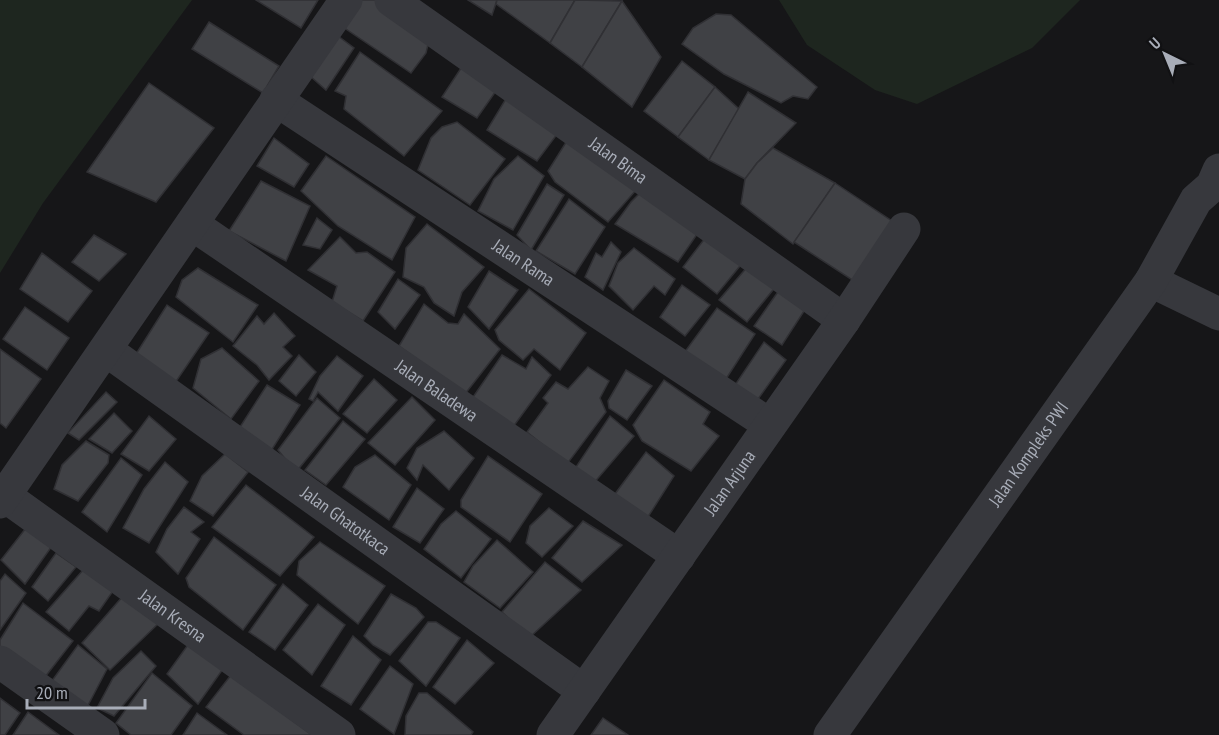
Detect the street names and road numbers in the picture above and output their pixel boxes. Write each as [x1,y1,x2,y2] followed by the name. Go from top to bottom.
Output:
[584,131,652,188] street label: Jalan Bima
[487,233,559,291] street label: Jalan Rama
[390,354,482,426] street label: Jalan Baladewa
[983,397,1073,512] street label: Jalan Kompleks PWI
[698,445,760,520] street label: Jalan Arjuna
[296,480,395,560] street label: Jalan Ghatotkaca
[134,583,211,647] street label: Jalan Kresna

